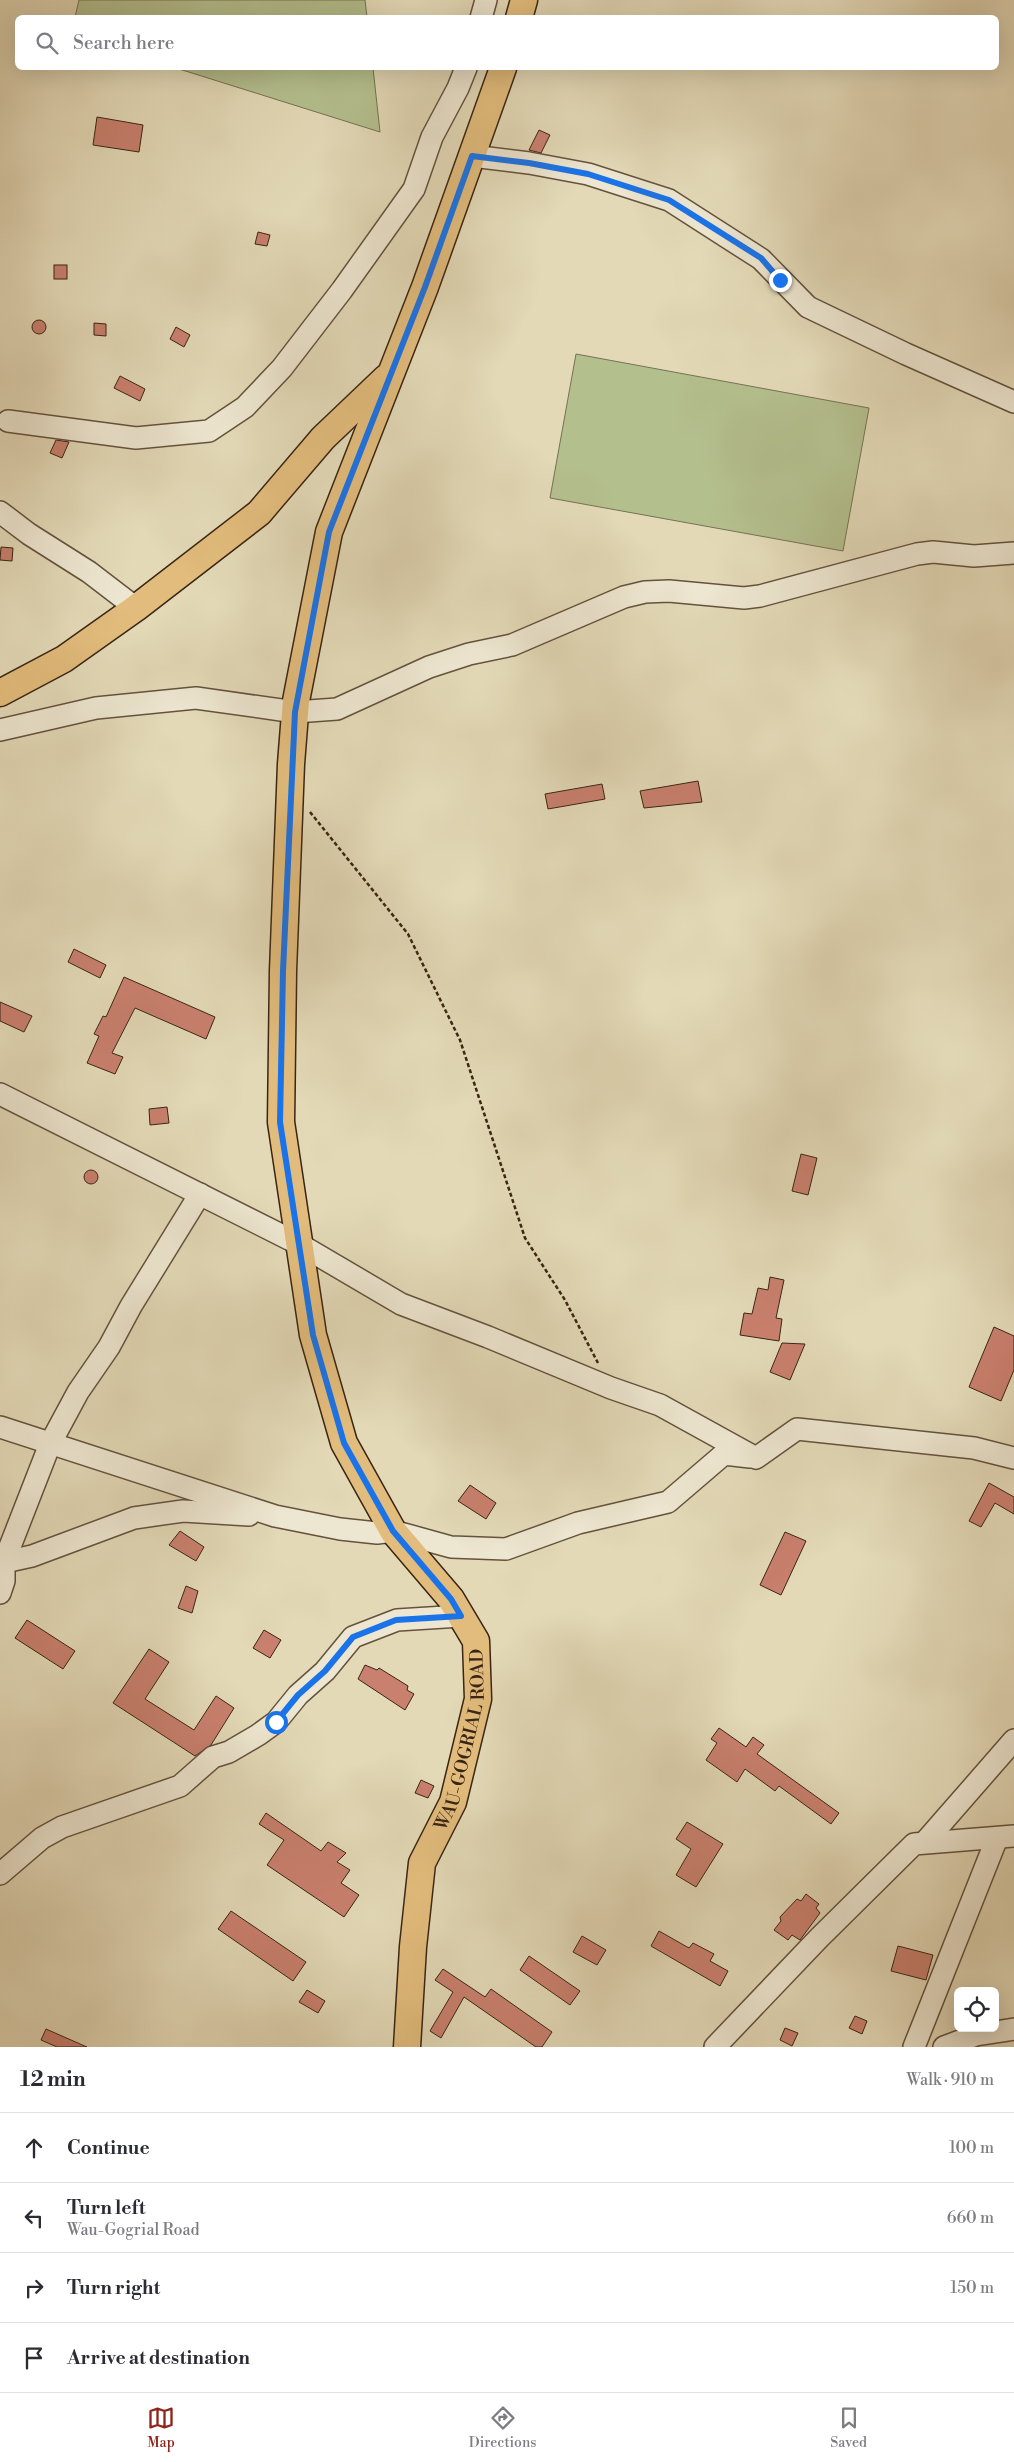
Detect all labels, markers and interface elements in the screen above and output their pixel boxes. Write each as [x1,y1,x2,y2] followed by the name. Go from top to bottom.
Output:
[15,15,999,70] search box
[33,29,61,57] icon: search
[73,31,174,55] text: Search here
[769,269,792,292] route end
[429,1648,490,1835] street label: WAU-GOGRIAL ROAD
[265,1711,288,1734] route start
[954,1987,999,2032] map controls
[954,1987,999,2032] button: locate
[20,2067,86,2093] text: 12 min
[907,2070,994,2090] text: Walk · 910 m
[20,2134,48,2162] icon: ahead
[67,2136,150,2160] text: Continue
[949,2138,994,2158] text: 100 m
[67,2196,146,2220] text: Turn left
[20,2204,48,2232] icon: left
[947,2208,994,2228] text: 660 m
[67,2220,200,2240] text: Wau-Gogrial Road
[20,2274,48,2302] icon: right
[67,2276,160,2300] text: Turn right
[950,2278,994,2298] text: 150 m
[20,2344,48,2372] icon: arrive
[67,2346,250,2370] text: Arrive at destination
[147,2404,175,2452] tab: Map
[469,2404,536,2452] tab: Directions
[830,2404,867,2452] tab: Saved

